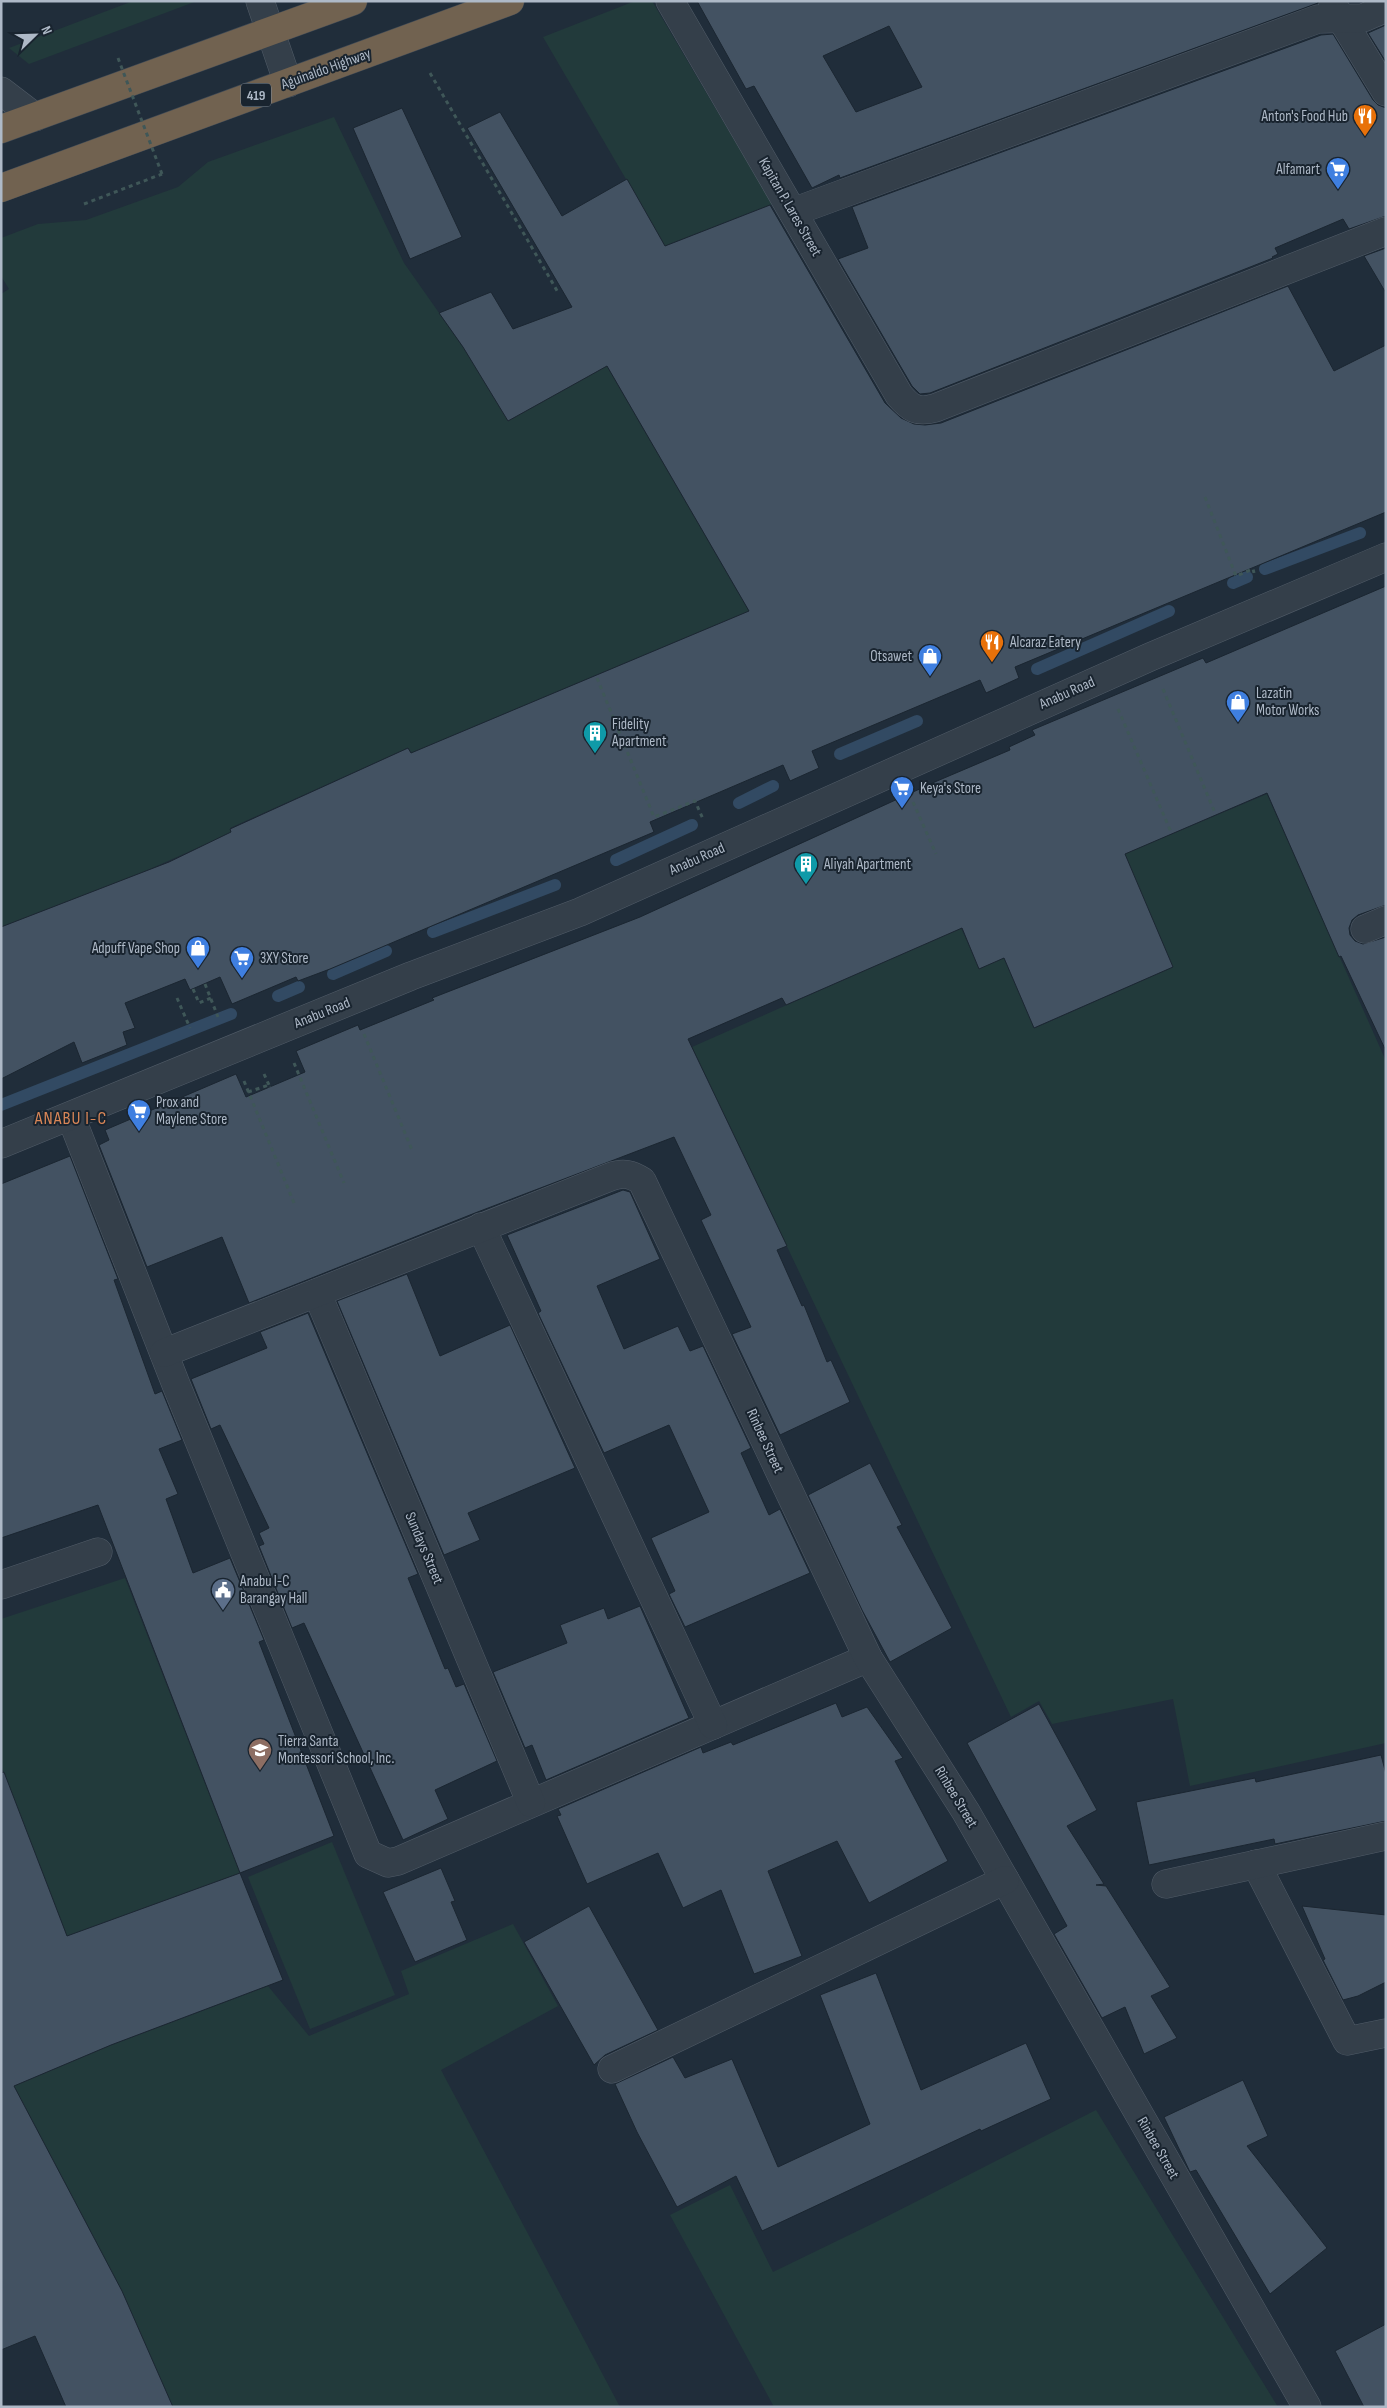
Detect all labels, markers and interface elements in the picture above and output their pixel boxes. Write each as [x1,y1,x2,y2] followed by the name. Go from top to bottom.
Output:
[10,10,60,60] north arrow
[37,23,56,37] text: N
[278,44,374,94] street label: Aguinaldo Highway
[241,84,271,106] road number: 419
[1352,103,1378,137] restaurant icon: Anton's Food Hub
[1260,107,1348,126] place label: Anton's Food Hub
[754,154,826,260] street label: Kapitan P. Lares Street
[1325,156,1351,190] supermarket icon: Alfamart
[1275,160,1320,179] place label: Alfamart
[979,629,1005,663] restaurant icon: Alcaraz Eatery
[1009,633,1081,652] place label: Alcaraz Eatery
[917,643,943,677] shop icon: Otsawet
[870,647,912,666] place label: Otsawet
[1035,672,1098,714] street label: Anabu Road
[1256,684,1319,720] place label: Lazatin Motor Works
[1225,689,1251,723] shop icon: Lazatin Motor Works
[611,715,667,751] place label: Fidelity Apartment
[582,720,608,754] building icon: Fidelity Apartment
[889,775,915,809] supermarket icon: Keya's Store
[920,779,981,798] place label: Keya's Store
[665,838,728,880] street label: Anabu Road
[793,851,819,885] building icon: Aliyah Apartment
[823,855,912,874] place label: Aliyah Apartment
[185,935,211,969] shop icon: Adpuff Vape Shop
[91,939,180,958] place label: Adpuff Vape Shop
[229,945,255,979] supermarket icon: 3XY Store
[260,949,309,968] place label: 3XY Store
[290,993,353,1033] street label: Anabu Road
[156,1093,227,1129] place label: Prox and Maylene Store
[126,1098,152,1132] supermarket icon: Prox and Maylene Store
[34,1108,107,1129] district label: ANABU I-C
[742,1406,788,1476] street label: Rinbee Street
[400,1509,448,1587] street label: Sundays Street
[239,1572,307,1608] place label: Anabu I-C Barangay Hall
[210,1577,236,1611] public building icon: Anabu I-C Barangay Hall
[278,1732,395,1768] place label: Tierra Santa Montessori School, Inc.
[247,1737,273,1771] school or university icon: Tierra Santa Montessori School, Inc.
[930,1763,982,1832] street label: Rinbee Street
[1133,2114,1184,2183] street label: Rinbee Street

